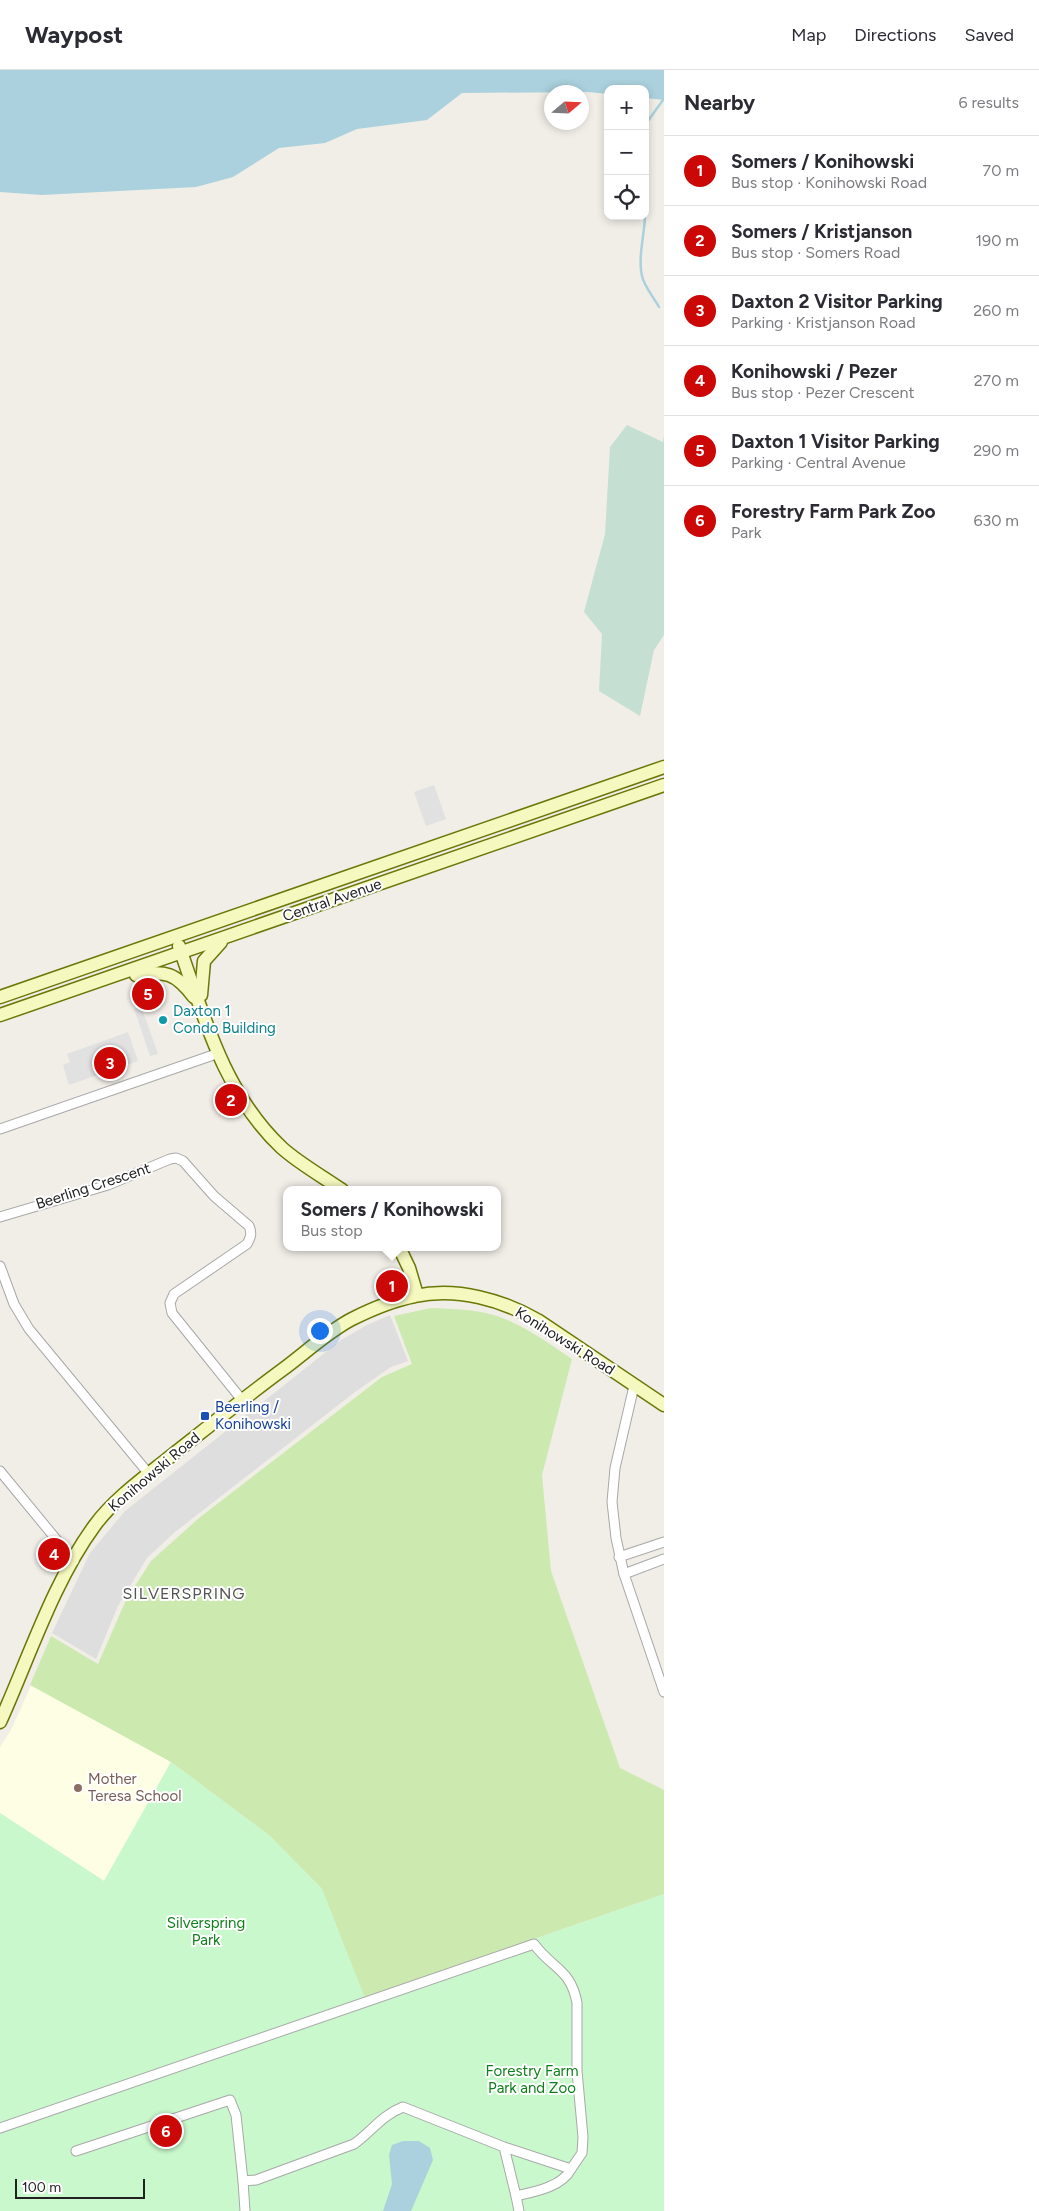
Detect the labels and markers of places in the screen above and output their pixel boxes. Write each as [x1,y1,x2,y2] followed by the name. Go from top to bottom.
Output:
[132,975,164,1013] pin: 5
[173,1002,276,1037] place label: Daxton 1 Condo Building
[157,1014,169,1026] marker: Daxton 1 Condo Building
[94,1044,126,1082] pin: 3
[215,1081,247,1119] pin: 2
[376,1267,408,1305] pin: 1
[215,1398,291,1433] place label: Beerling / Konihowski
[199,1410,211,1422] marker: Beerling / Konihowski
[38,1535,70,1573] pin: 4
[88,1770,182,1805] place label: Mother Teresa School
[72,1782,84,1794] marker: Mother Teresa School
[150,2112,182,2150] pin: 6

